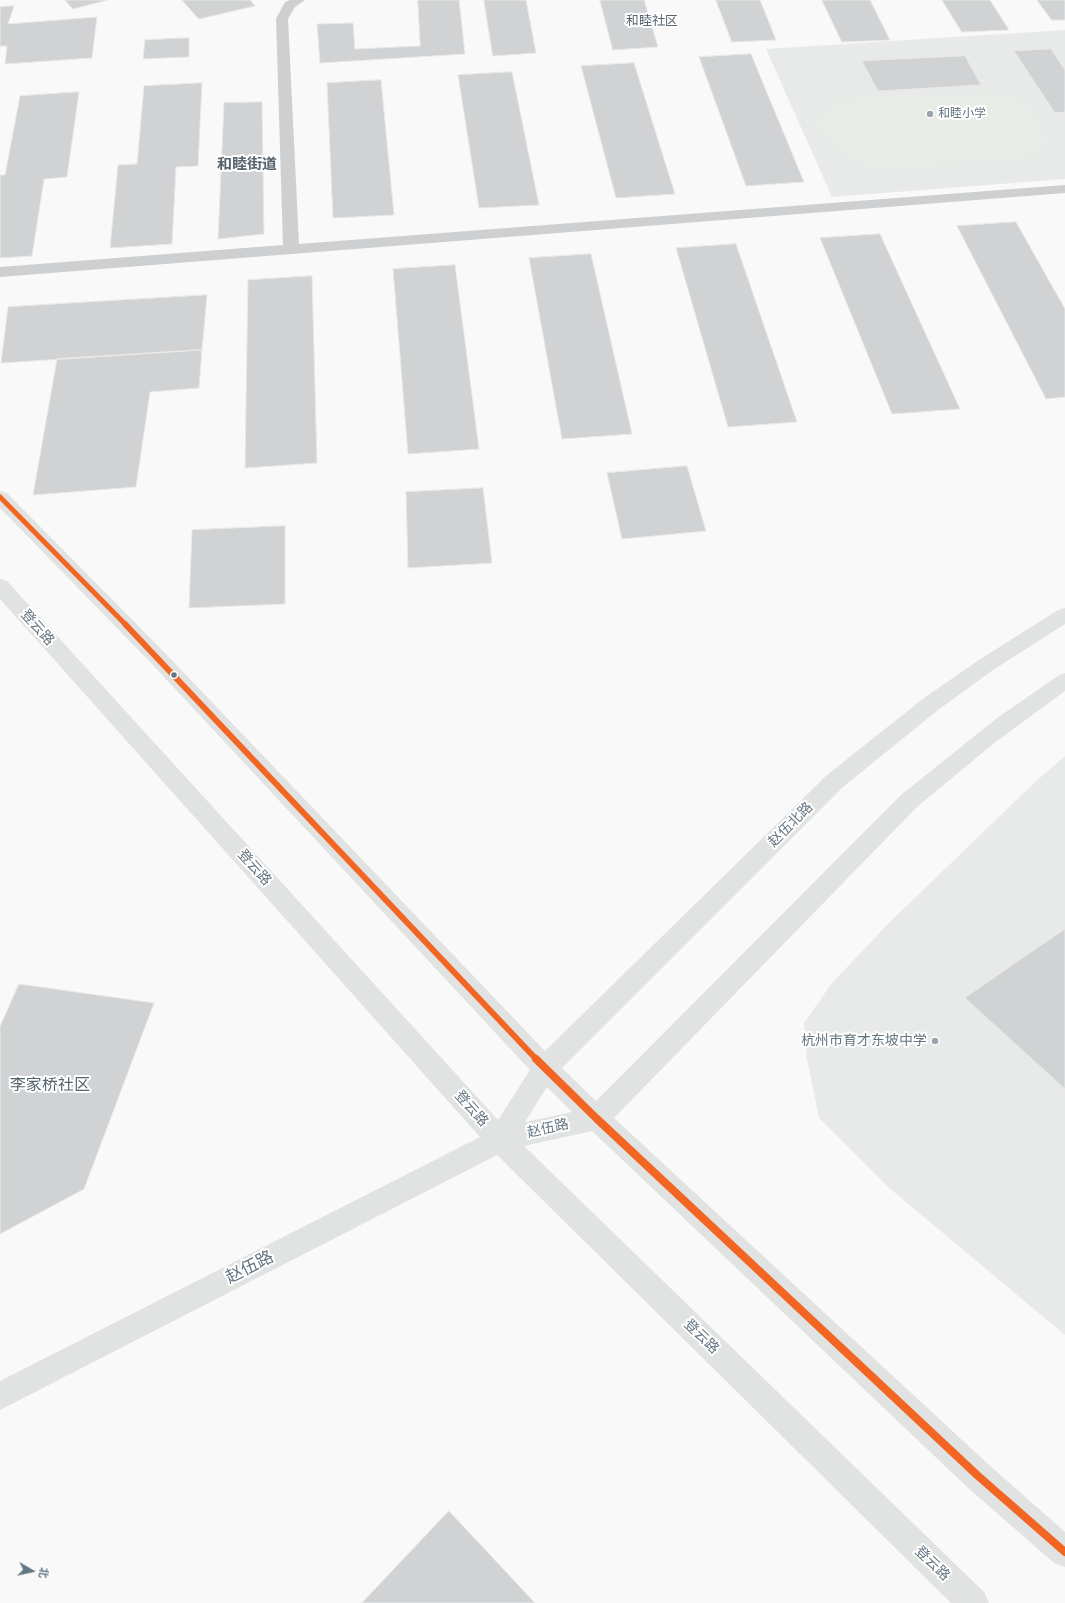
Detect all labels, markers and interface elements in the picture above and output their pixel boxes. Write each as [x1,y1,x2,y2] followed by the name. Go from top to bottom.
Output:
[626,14,678,30] district label: 和睦社区
[938,107,986,121] place label: 和睦小学
[925,109,935,119] marker: 和睦小学
[217,156,277,174] district label: 和睦街道
[17,607,57,649] street label: 登云路
[169,670,179,680] unlabelled marker
[765,799,817,851] street label: 赵伍北路
[234,847,274,889] street label: 登云路
[801,1033,927,1049] place label: 杭州市育才东坡中学
[930,1036,940,1046] marker: 杭州市育才东坡中学
[10,1076,90,1096] district label: 李家桥社区
[451,1088,491,1130] street label: 登云路
[526,1116,570,1142] street label: 赵伍路
[223,1247,277,1289] street label: 赵伍路
[680,1316,722,1358] street label: 登云路
[911,1543,953,1585] street label: 登云路
[12,1551,52,1591] north arrow
[36,1566,52,1579] text: 北

